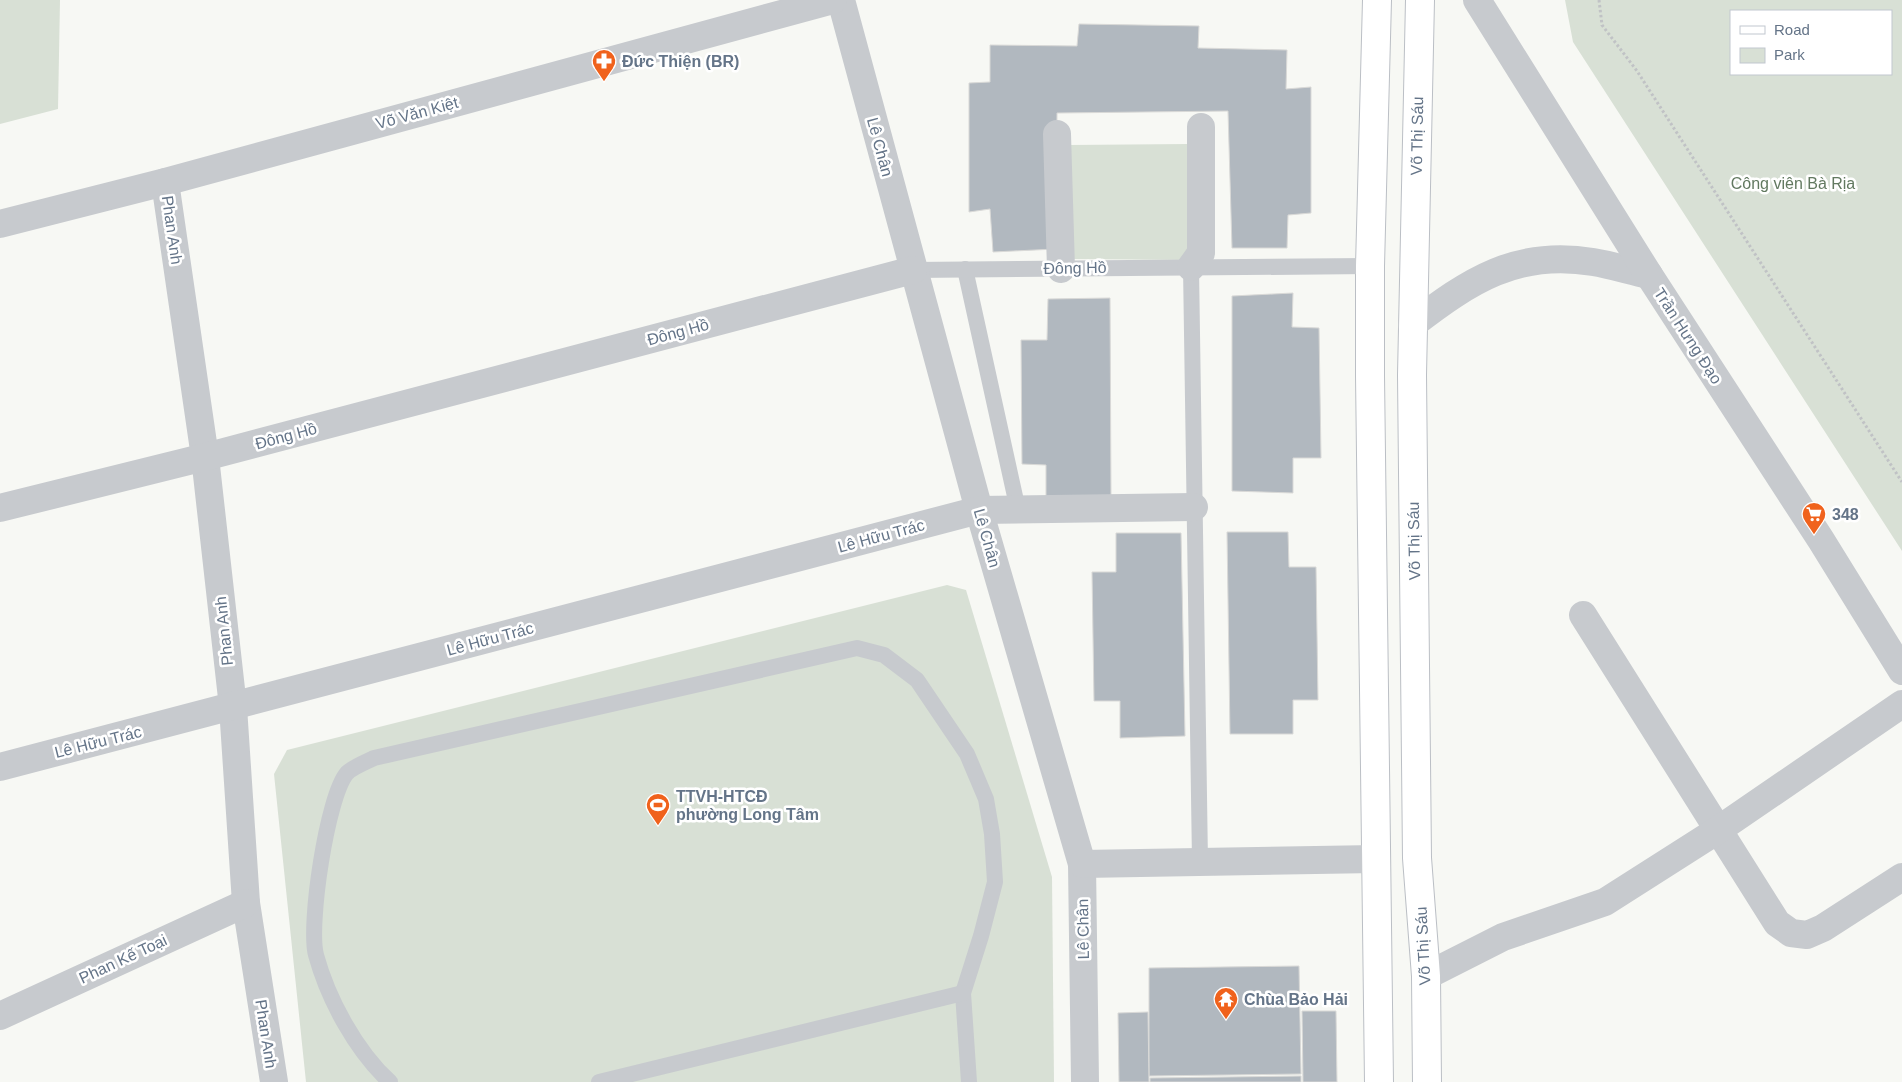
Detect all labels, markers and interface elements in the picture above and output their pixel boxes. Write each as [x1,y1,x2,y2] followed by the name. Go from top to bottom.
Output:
[1730,10,1892,75] legend
[1774,21,1810,38] text: Road
[1774,46,1805,63] text: Park
[591,48,617,82] pharmacy icon: Đức Thiện (BR)
[622,53,739,70] place label: Đức Thiện (BR)
[374,94,461,132] street label: Võ Văn Kiệt
[1408,96,1426,176] street label: Võ Thị Sáu
[864,116,896,178] street label: Lê Chân
[1731,175,1855,192] park label: Công viên Bà Rịa
[159,194,185,266] street label: Phan Anh
[1043,259,1107,277] street label: Đông Hồ
[1651,285,1725,387] street label: Trần Hưng Đạo
[645,316,711,348] street label: Đông Hồ
[253,420,319,452] street label: Đông Hồ
[1405,501,1423,581] street label: Võ Thị Sáu
[1801,501,1827,535] supermarket icon: 348
[1832,506,1859,523] place label: 348
[970,507,1004,569] street label: Lê Chân
[836,516,926,556] street label: Lê Hữu Trác
[212,596,236,666] street label: Phan Anh
[445,619,535,659] street label: Lê Hữu Trác
[53,723,143,761] street label: Lê Hữu Trác
[676,788,819,823] place label: TTVH-HTCĐ phường Long Tâm
[645,792,671,826] sports icon: TTVH-HTCĐ phường Long Tâm
[1074,899,1092,959] street label: Lê Chân
[1412,906,1434,986] street label: Võ Thị Sáu
[76,931,170,987] street label: Phan Kế Toại
[1213,986,1239,1020] temple icon: Chùa Bảo Hải
[1244,991,1348,1008] place label: Chùa Bảo Hải
[252,998,280,1070] street label: Phan Anh

